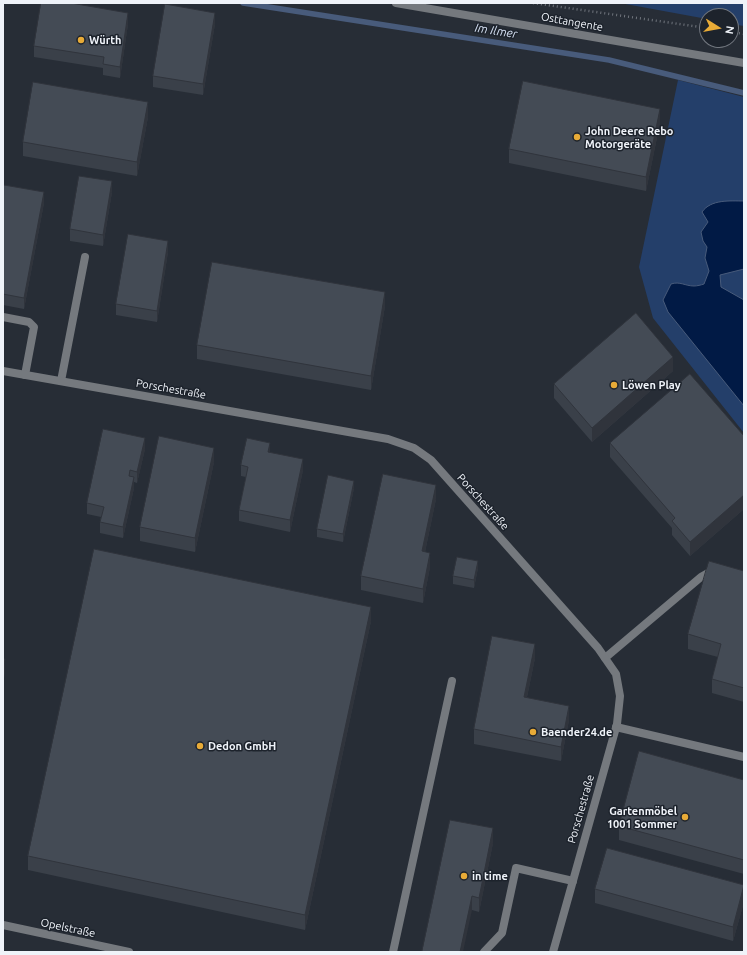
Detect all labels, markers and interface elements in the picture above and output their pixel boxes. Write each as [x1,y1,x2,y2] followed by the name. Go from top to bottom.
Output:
[699,8,739,48] north arrow
[540,10,604,34] street label: Osttangente
[474,21,518,41] water label: Im Ilmer
[723,25,736,35] text: N
[89,33,121,47] place label: Würth
[76,35,86,45] marker: Würth
[585,124,673,150] place label: John Deere Rebo Motorgeräte
[572,132,582,142] marker: John Deere Rebo Motorgeräte
[135,376,207,402] street label: Porschestraße
[622,378,681,392] place label: Löwen Play
[609,380,619,390] marker: Löwen Play
[454,471,512,533] street label: Porschestraße
[541,725,612,739] place label: Baender24.de
[528,727,538,737] marker: Baender24.de
[208,739,276,753] place label: Dedon GmbH
[195,741,205,751] marker: Dedon GmbH
[565,773,597,845] street label: Porschestraße
[607,804,677,830] place label: Gartenmöbel 1001 Sommer
[680,812,690,822] marker: Gartenmöbel 1001 Sommer
[472,869,508,883] place label: in time
[459,871,469,881] marker: in time
[39,916,97,940] street label: Opelstraße

